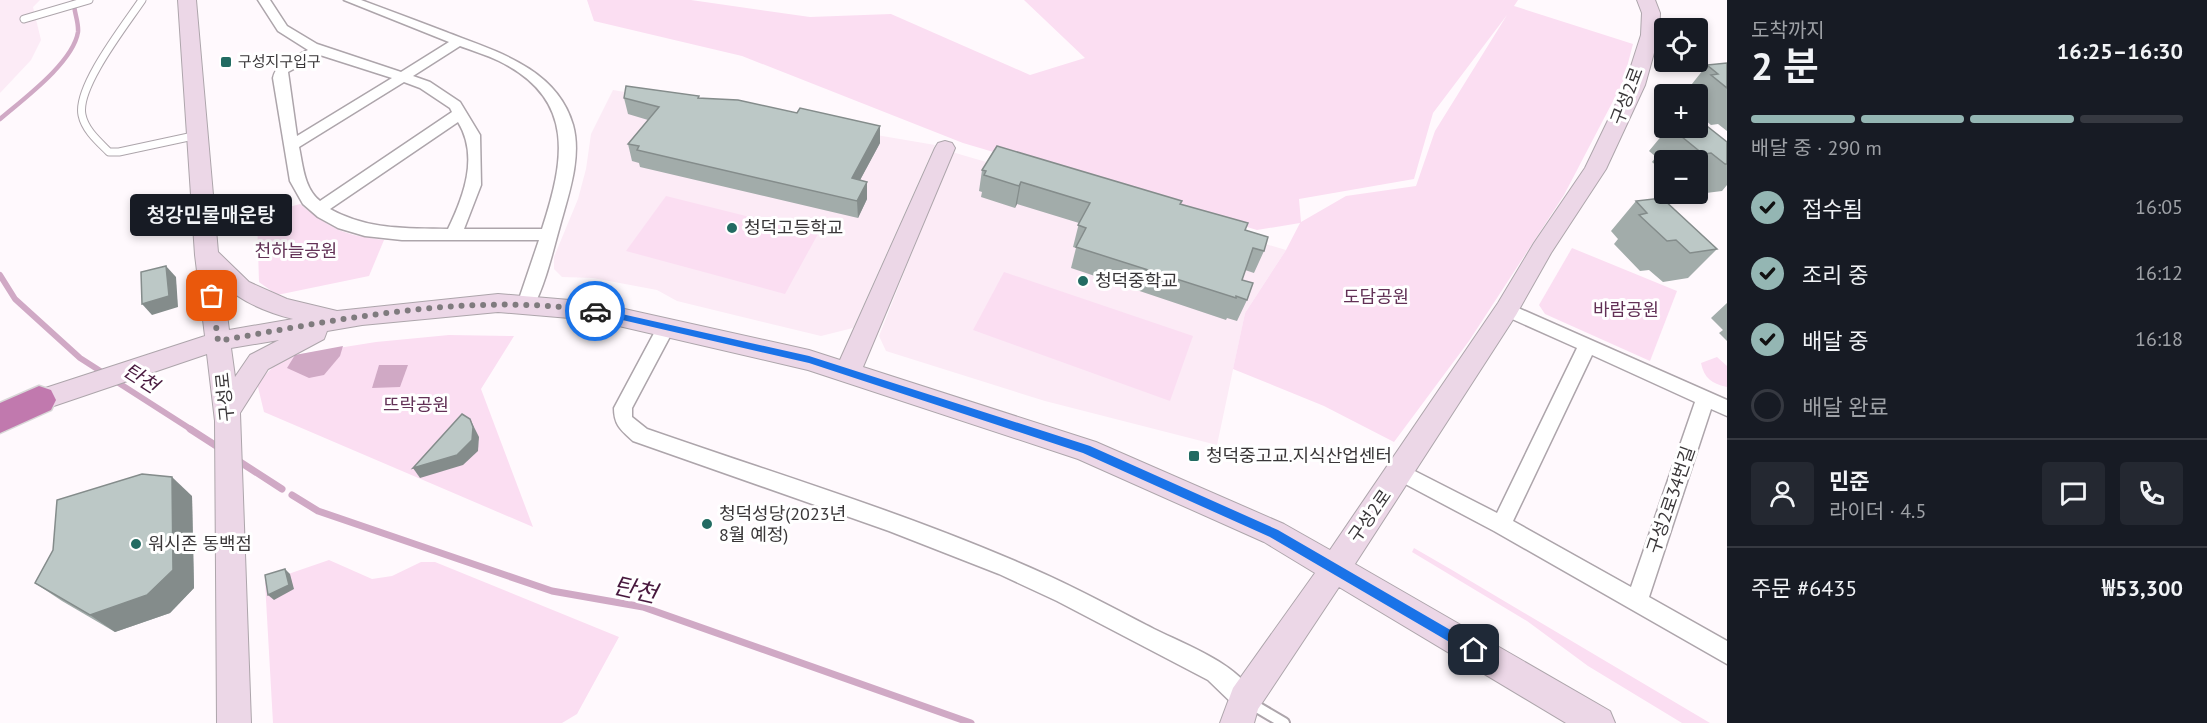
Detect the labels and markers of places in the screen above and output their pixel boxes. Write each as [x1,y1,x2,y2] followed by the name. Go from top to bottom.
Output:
[238,52,321,71] place label: 구성지구입구
[219,55,233,69] marker: 구성지구입구
[131,194,293,236] callout: 청강민물매운탕
[744,216,843,239] place label: 청덕고등학교
[725,221,739,235] marker: 청덕고등학교
[1095,269,1178,292] place label: 청덕중학교
[186,270,237,321] pin
[1076,274,1090,288] marker: 청덕중학교
[1206,444,1392,467] place label: 청덕중고교.지식산업센터
[1187,449,1201,463] marker: 청덕중고교.지식산업센터
[719,502,846,546] place label: 청덕성당(2023년 8월 예정)
[700,517,714,531] marker: 청덕성당(2023년 8월 예정)
[148,532,252,555] place label: 워시존 동백점
[129,537,143,551] marker: 워시존 동백점
[1448,624,1499,675] pin

